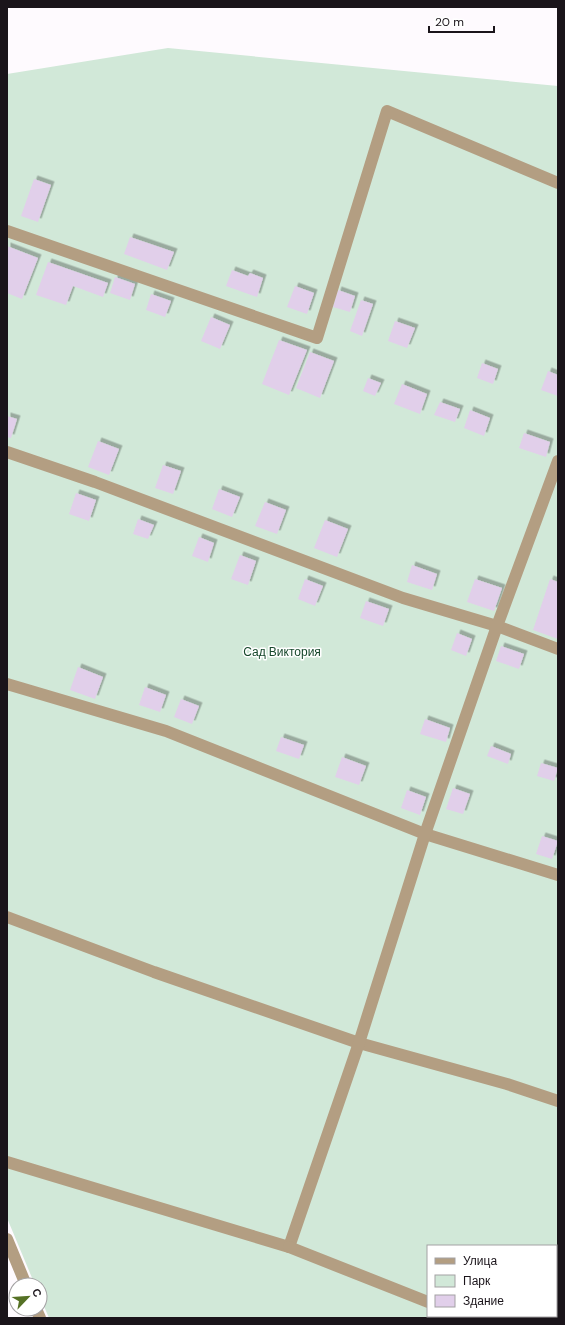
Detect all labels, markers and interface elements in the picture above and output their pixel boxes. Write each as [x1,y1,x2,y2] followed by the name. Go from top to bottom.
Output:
[429,8,494,34] scale bar
[435,14,464,30] text: 20 m
[243,644,321,660] park label: Сад Виктория
[427,1245,557,1317] legend
[463,1253,497,1269] text: Улица
[463,1273,491,1289] text: Парк
[8,1277,48,1317] north arrow
[29,1286,45,1299] text: С
[463,1293,504,1309] text: Здание

